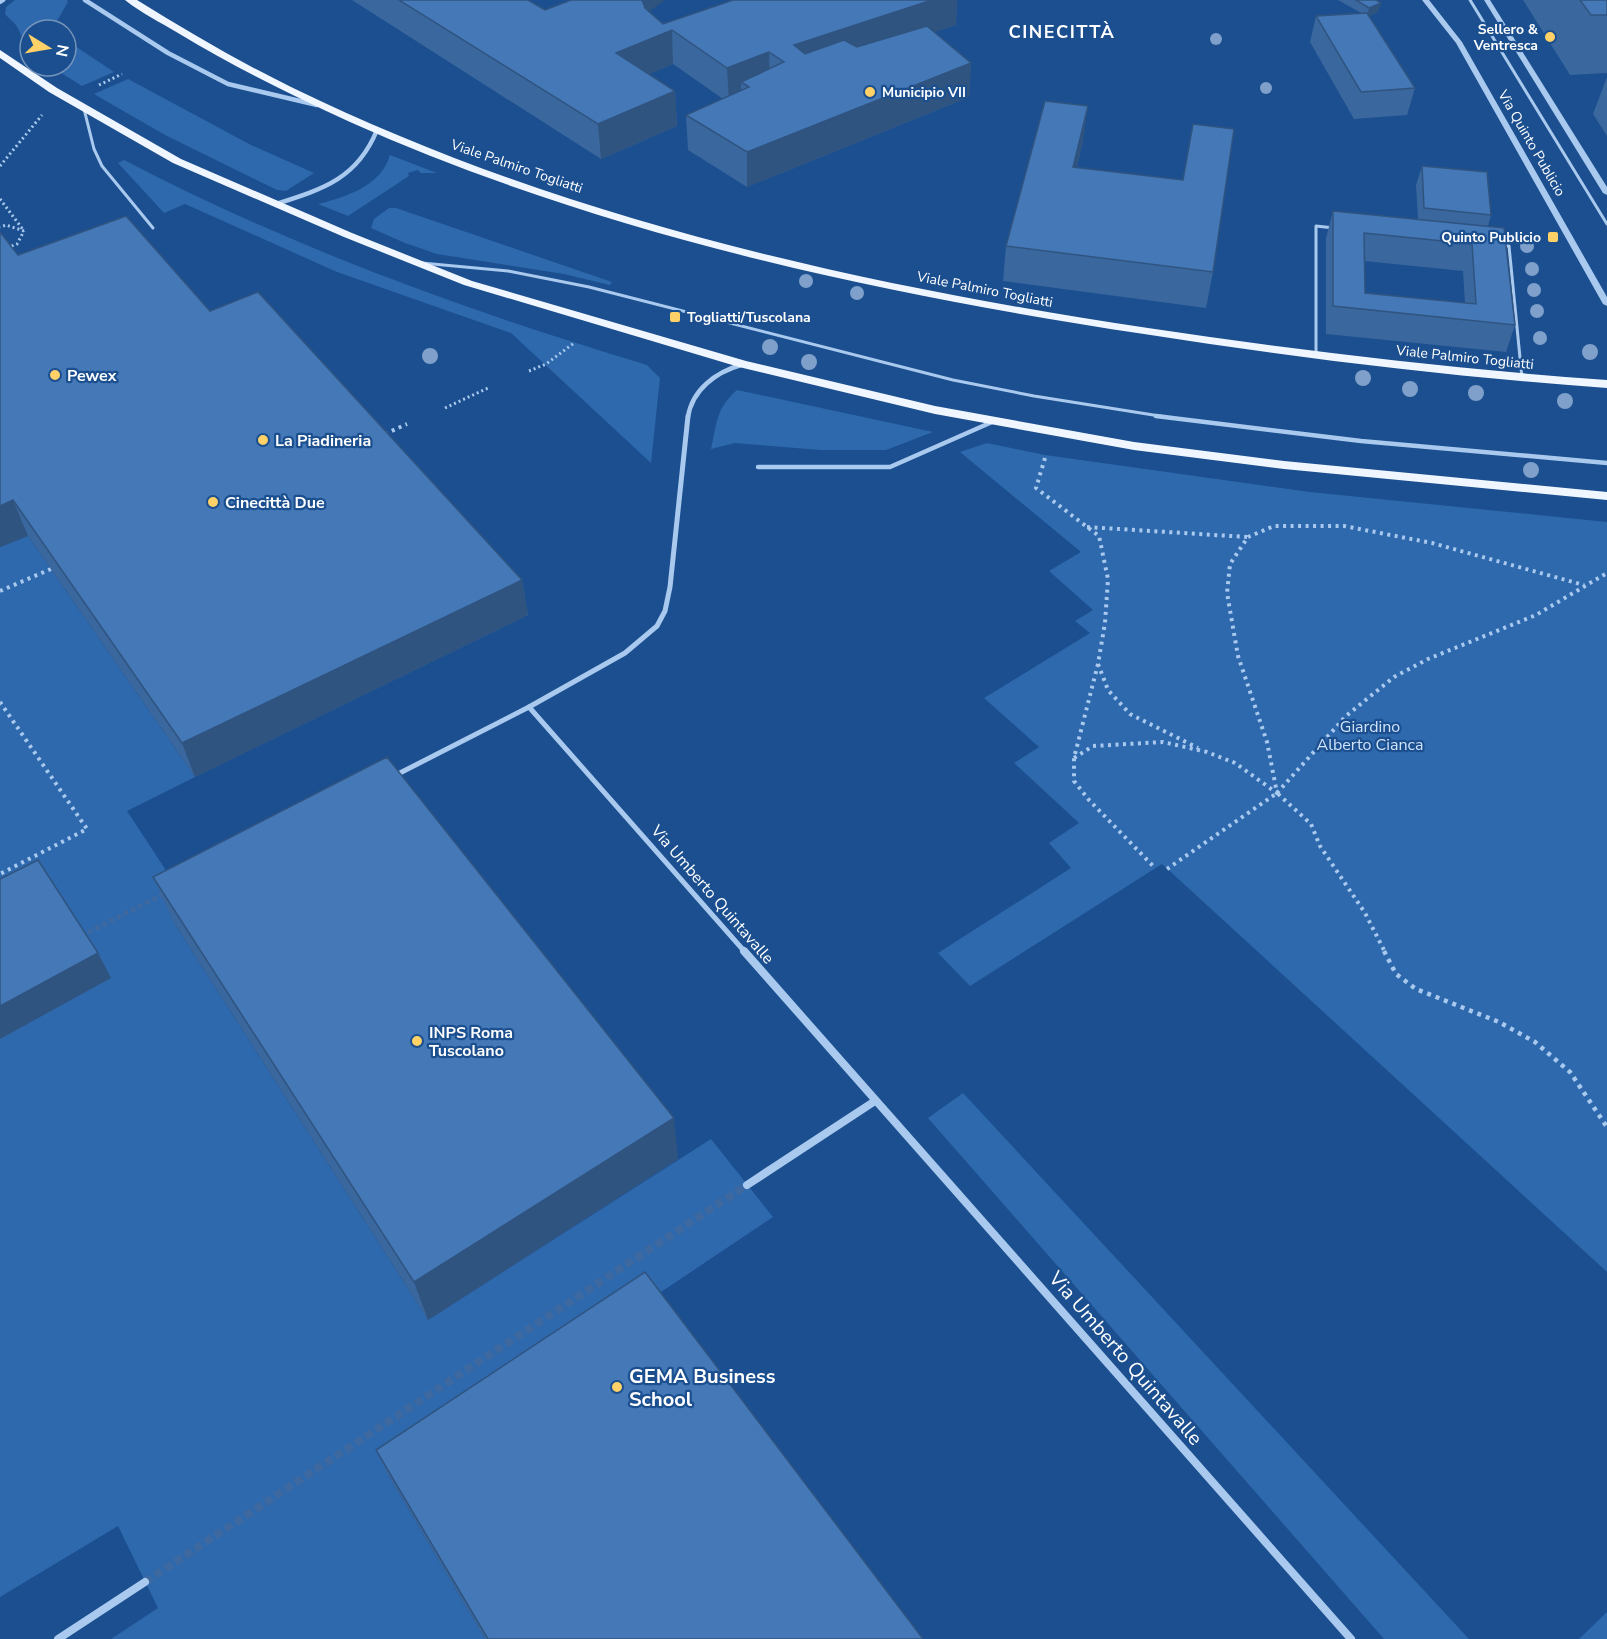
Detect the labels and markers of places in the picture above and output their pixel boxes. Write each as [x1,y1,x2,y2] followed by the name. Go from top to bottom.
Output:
[1473,20,1539,55] place label: Sellero & Ventresca
[1543,30,1557,44] marker: Sellero & Ventresca
[882,83,966,102] place label: Municipio VII
[863,85,877,99] marker: Municipio VII
[1441,228,1541,247] place label: Quinto Publicio
[1546,230,1560,244] marker: Quinto Publicio
[687,308,811,327] place label: Togliatti/Tuscolana
[668,310,682,324] marker: Togliatti/Tuscolana
[67,365,117,387] place label: Pewex
[48,368,62,382] marker: Pewex
[275,430,371,452] place label: La Piadineria
[256,433,270,447] marker: La Piadineria
[225,492,325,514] place label: Cinecittà Due
[206,495,220,509] marker: Cinecittà Due
[429,1022,513,1062] place label: INPS Roma Tuscolano
[410,1034,424,1048] marker: INPS Roma Tuscolano
[629,1363,776,1413] place label: GEMA Business School
[610,1380,624,1394] marker: GEMA Business School

